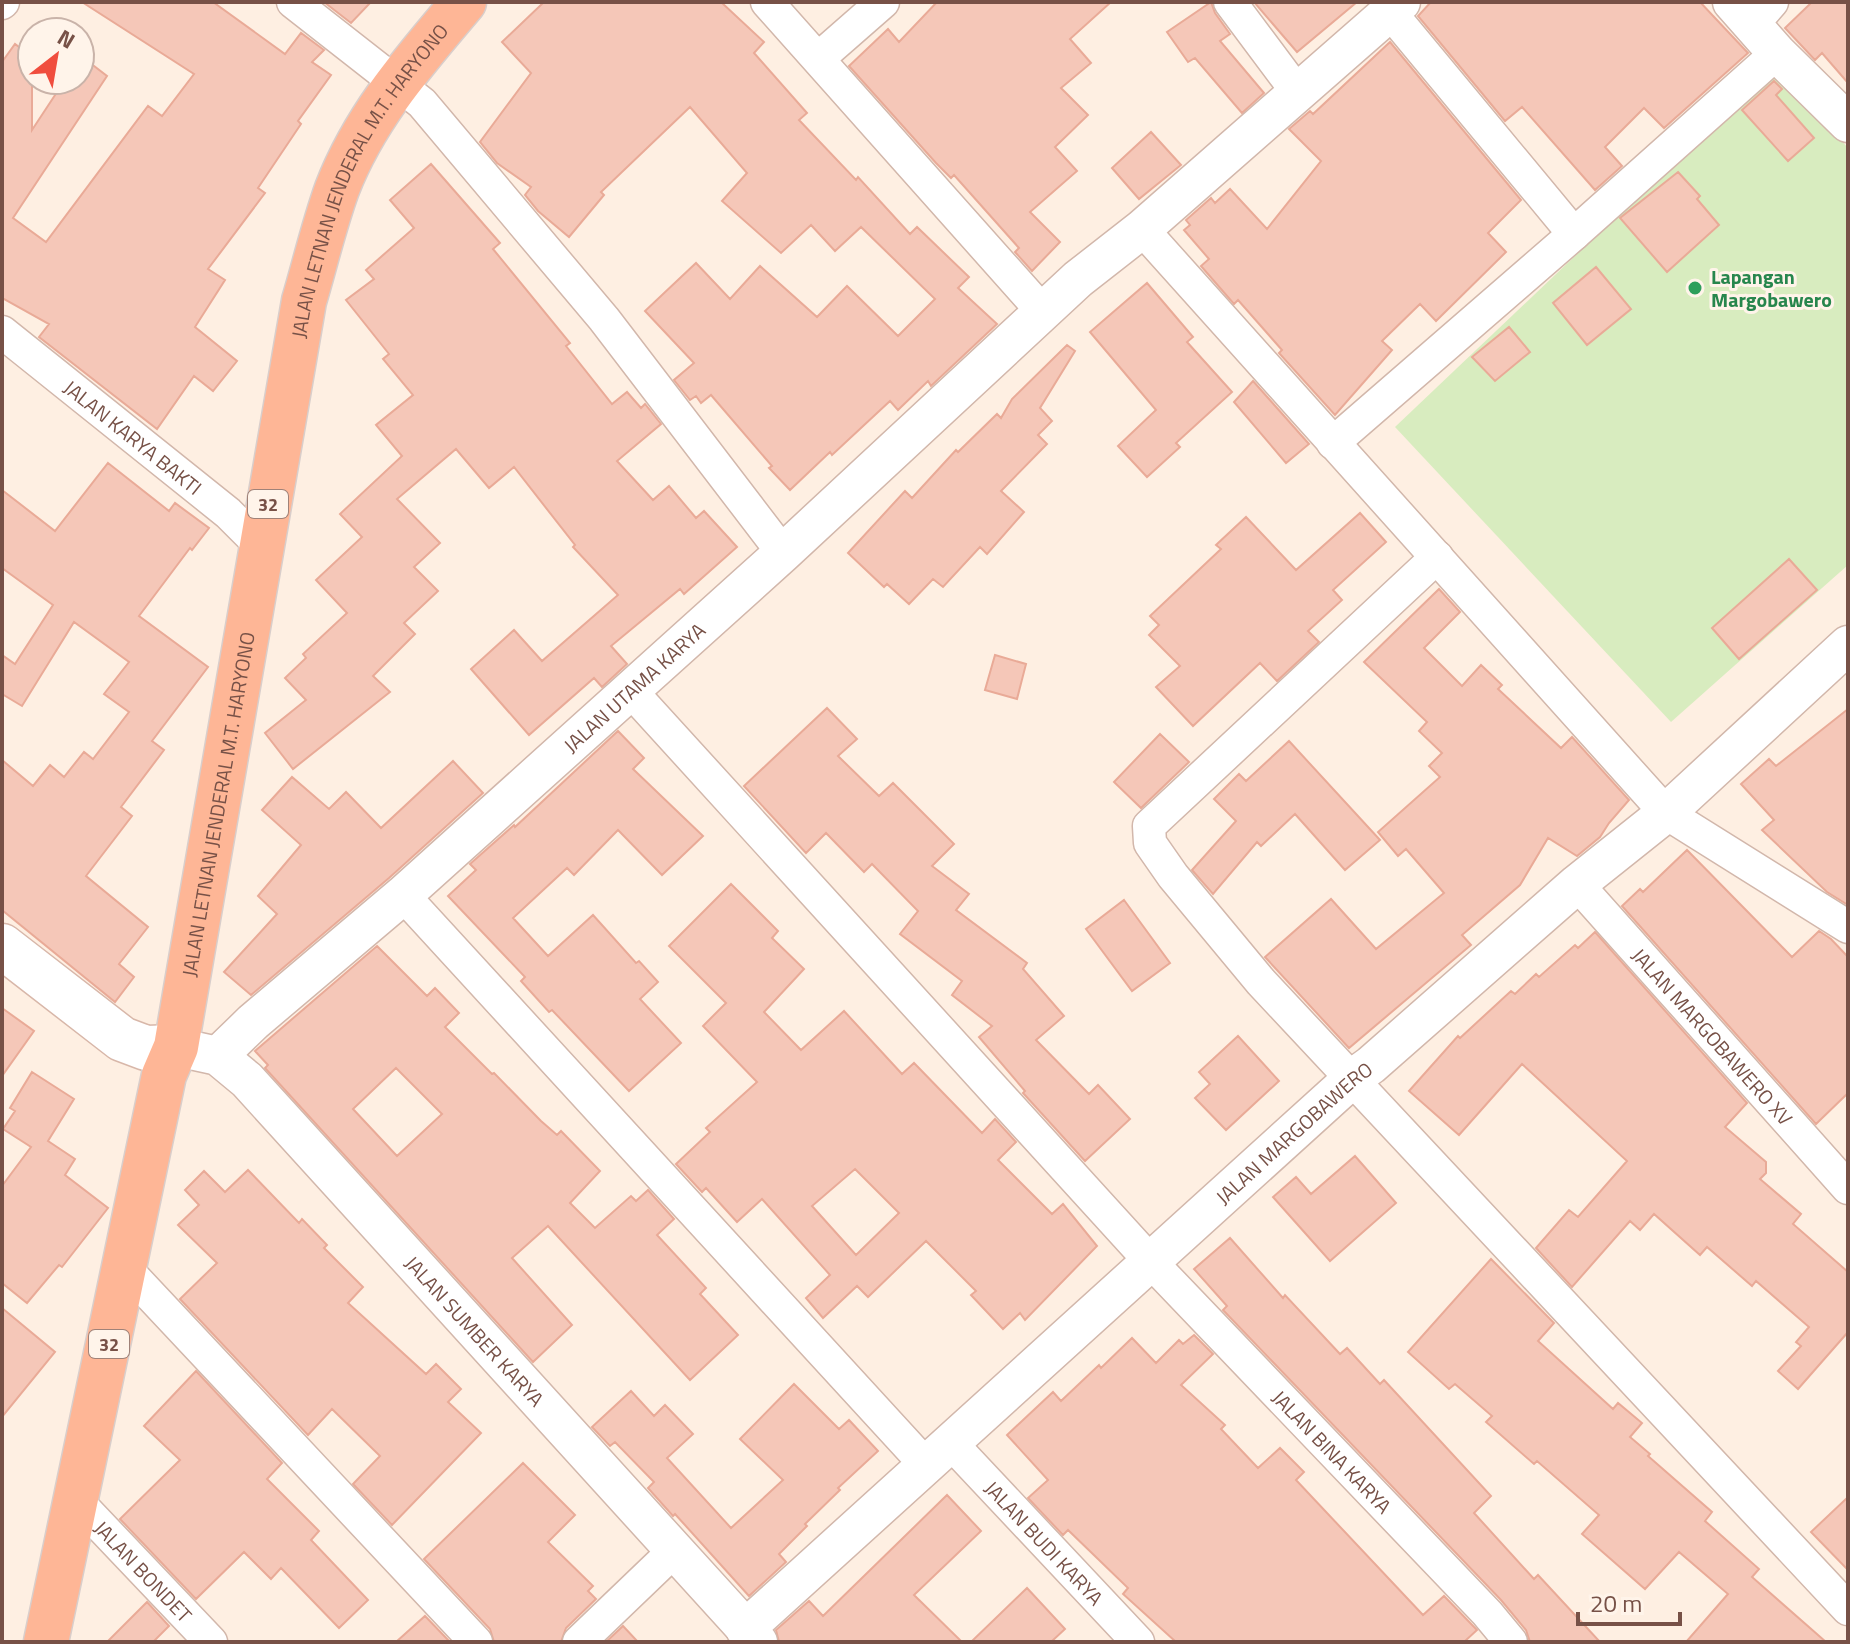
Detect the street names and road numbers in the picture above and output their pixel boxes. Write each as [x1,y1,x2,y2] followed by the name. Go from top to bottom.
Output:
[282,16,455,340] street label: JALAN LETNAN JENDERAL M.T. HARYONO
[57,372,209,502] street label: JALAN KARYA BAKTI
[248,490,288,518] road number: 32
[556,615,712,759] street label: JALAN UTAMA KARYA
[173,629,262,979] street label: JALAN LETNAN JENDERAL M.T. HARYONO
[1625,941,1801,1132] street label: JALAN MARGOBAWERO XV
[1208,1054,1379,1211] street label: JALAN MARGOBAWERO
[398,1248,552,1413] street label: JALAN SUMBER KARYA
[89,1330,129,1358] road number: 32
[1265,1383,1399,1520] street label: JALAN BINA KARYA
[978,1473,1111,1612] street label: JALAN BUDI KARYA
[87,1513,200,1629] street label: JALAN BONDET

